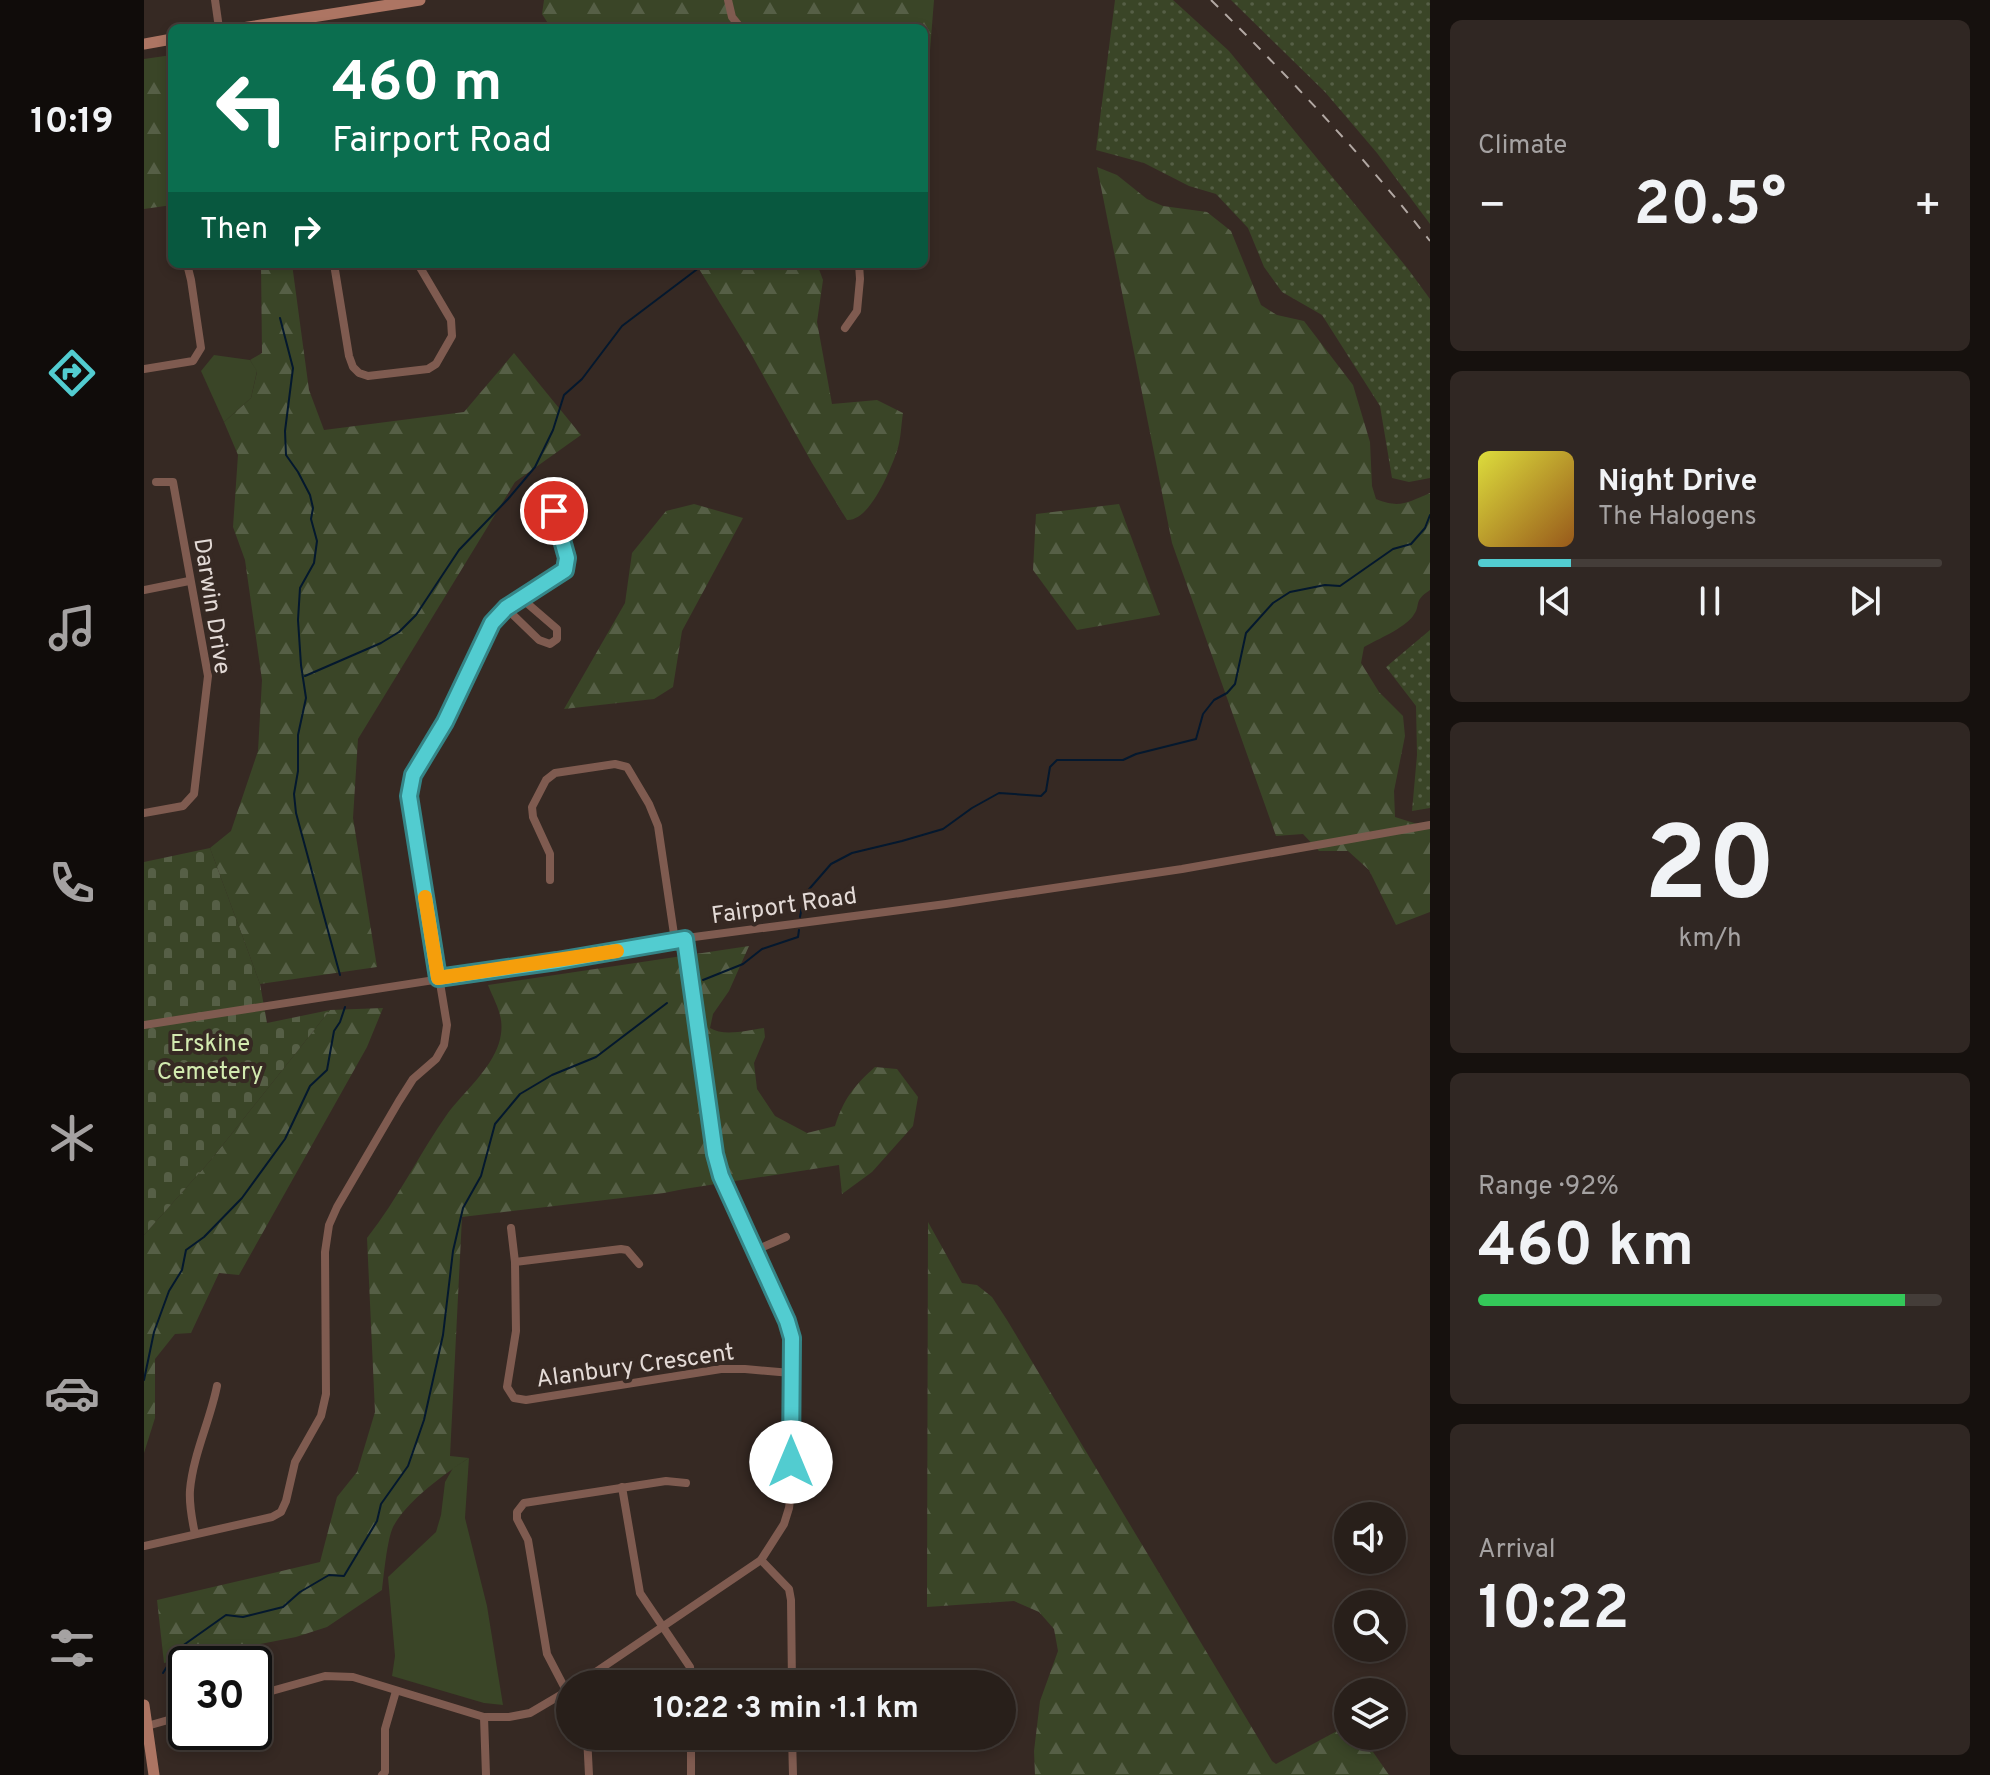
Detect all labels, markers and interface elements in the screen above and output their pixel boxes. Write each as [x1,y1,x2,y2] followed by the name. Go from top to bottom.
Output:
[332,50,502,120] text: 460 m
[200,56,304,160] icon: left
[30,100,114,146] text: 10:19
[332,119,552,165] text: Fairport Road
[1478,130,1567,163] text: Climate
[1634,170,1786,246] text: 20.5°
[1478,180,1506,236] text: −
[1914,180,1942,236] text: +
[284,208,328,252] icon: right
[200,212,268,249] text: Then
[44,345,100,401] icon: directions
[1598,464,1757,501] text: Night Drive
[520,477,588,545] pin
[532,489,576,533] icon: arrive
[1598,501,1757,534] text: The Halogens
[185,536,237,677] street label: Darwin Drive
[1533,579,1577,623] icon: previous
[1688,579,1732,623] icon: pause
[1843,579,1887,623] icon: next
[44,600,100,656] icon: music
[1644,805,1776,937] text: 20
[44,855,100,911] icon: phone
[710,882,859,932] street label: Fairport Road
[1678,923,1742,956] text: km/h
[157,1030,263,1088] park label: Erskine Cemetery
[44,1110,100,1166] icon: climate
[1478,1171,1619,1204] text: Range · 92%
[1478,1211,1694,1287] text: 460 km
[534,1338,736,1396] street label: Alanbury Crescent
[44,1365,100,1421] icon: car
[749,1420,833,1504] position arrow
[1334,1502,1406,1750] map controls
[1334,1502,1406,1574] button: sound
[1478,1534,1556,1567] text: Arrival
[1478,1574,1629,1650] text: 10:22
[1334,1590,1406,1662] button: search
[44,1620,100,1676] icon: filters
[168,1646,272,1750] speed limit sign: 30
[1334,1678,1406,1750] button: layers
[653,1691,919,1728] text: 10:22 · 3 min · 1.1 km

